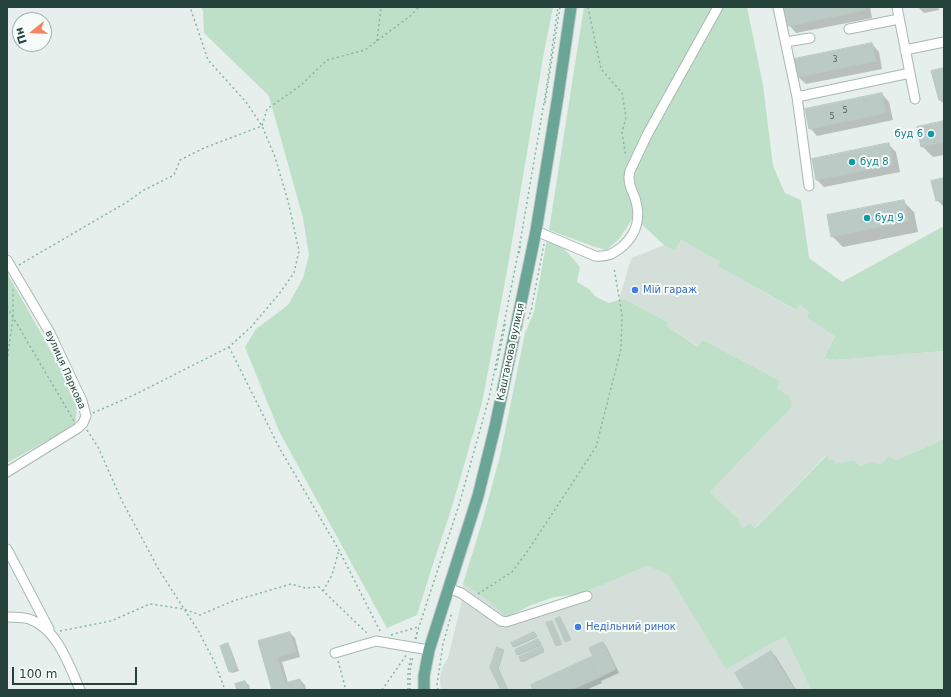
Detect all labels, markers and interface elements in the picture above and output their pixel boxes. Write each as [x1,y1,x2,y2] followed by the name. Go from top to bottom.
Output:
[12,12,52,52] north arrow
[12,26,30,46] text: Пн
[832,55,838,65] house number: 3
[842,106,848,116] house number: 5
[829,112,835,122] house number: 5
[894,128,923,140] place label: буд 6
[926,129,936,139] marker: буд 6
[860,156,889,168] place label: буд 8
[847,157,857,167] marker: буд 8
[875,212,904,224] place label: буд 9
[862,213,872,223] marker: буд 9
[643,284,697,296] place label: Мій гараж
[630,285,640,295] marker: Мій гараж
[495,302,527,402] street label: Каштанова вулиця
[42,329,88,411] street label: вулиця Паркова
[586,621,676,633] place label: Недільний ринок
[573,622,583,632] marker: Недільний ринок
[14,659,139,685] scale bar
[19,667,57,681] text: 100 m

